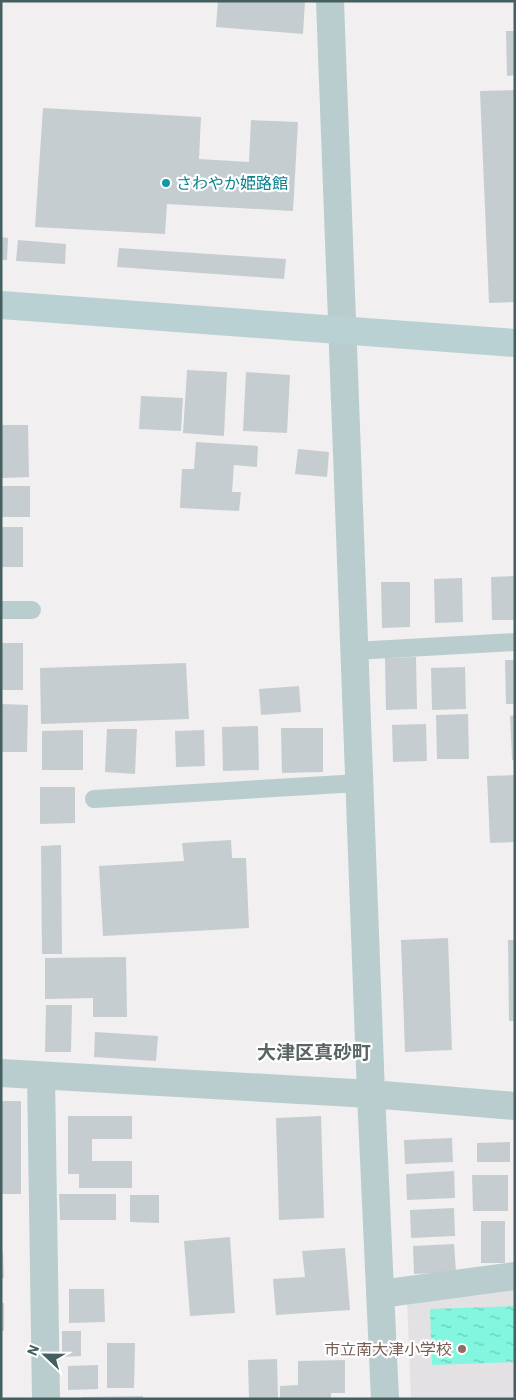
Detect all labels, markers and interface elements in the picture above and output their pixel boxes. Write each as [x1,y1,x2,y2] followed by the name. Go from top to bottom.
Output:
[176,173,288,193] place label: さわやか姫路館
[160,177,172,189] marker: さわやか姫路館
[257,1040,371,1064] district label: 大津区真砂町
[20,1330,70,1380] north arrow
[324,1339,452,1359] place label: 市立南大津小学校
[23,1342,43,1358] text: N
[456,1343,468,1355] marker: 市立南大津小学校

